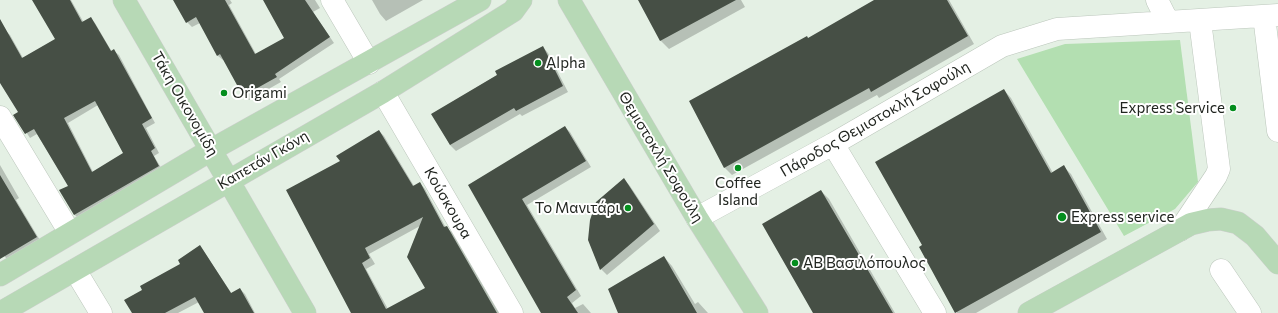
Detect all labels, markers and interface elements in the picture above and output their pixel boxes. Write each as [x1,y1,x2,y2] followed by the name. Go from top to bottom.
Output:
[148,49,222,159] street label: Τάκη Οικονομίδη
[546,54,585,72] place label: Alpha
[777,57,973,181] street label: Πάροδος Θεμιστοκλή Σοφούλη
[533,58,543,68] marker: Alpha
[232,84,287,102] place label: Origami
[219,88,229,98] marker: Origami
[615,88,707,226] street label: Θεμιστοκλή Σοφούλη
[1120,99,1225,117] place label: Express Service
[1228,103,1238,113] marker: Express Service
[214,127,312,193] street label: Καπετάν Γκόνη
[733,163,743,173] marker: Coffee Island
[420,164,476,242] street label: Κούσκουρα
[715,174,761,209] place label: Coffee Island
[535,199,620,217] place label: Το Μανιτάρι
[623,203,633,213] marker: Το Μανιτάρι
[1071,208,1175,226] place label: Express service
[1056,211,1068,223] marker: Express service
[803,254,926,272] place label: ΑΒ Βασιλόπουλος
[790,258,800,268] marker: ΑΒ Βασιλόπουλος

